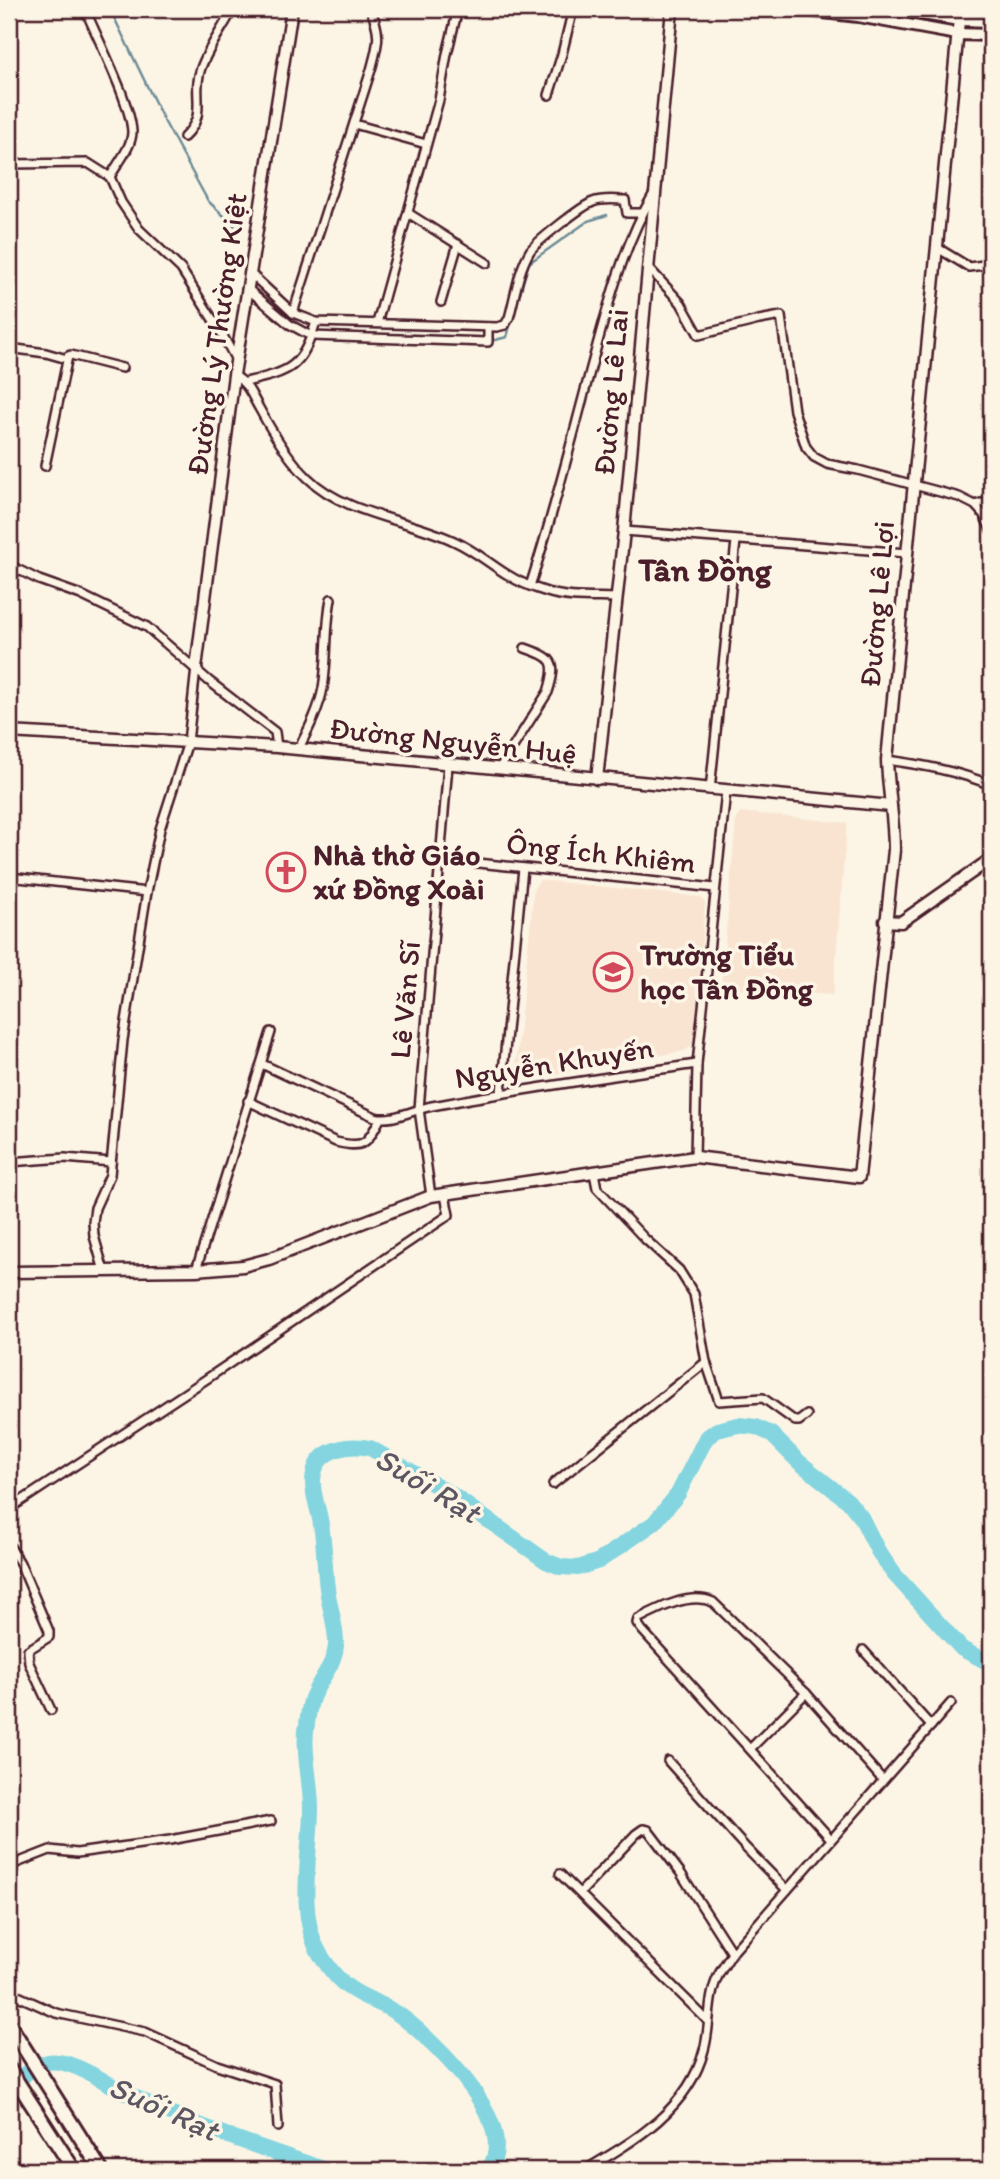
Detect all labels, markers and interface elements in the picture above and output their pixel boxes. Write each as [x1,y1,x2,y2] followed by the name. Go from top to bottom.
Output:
[178,190,255,478] street label: Đường Lý Thường Kiệt
[585,307,636,477] street label: Đường Lê Lai
[851,519,902,689] street label: Đường Lê Lợi
[637,550,773,589] district label: Tân Đồng
[328,709,578,772] street label: Đường Nguyễn Huệ
[504,824,698,881] street label: Ông Ích Khiêm
[313,836,484,907] place label: Nhà thờ Giáo xứ Đồng Xoài
[265,851,307,893] church icon: Nhà thờ Giáo xứ Đồng Xoài
[639,936,814,1007] place label: Trường Tiểu học Tân Đồng
[381,938,428,1060] street label: Lê Văn Sĩ
[592,951,634,993] school or university icon: Trường Tiểu học Tân Đồng
[452,1029,656,1096] street label: Nguyễn Khuyến
[369,1439,490,1533] water label: Suối Rạt
[104,2067,227,2150] water label: Suối Rạt

